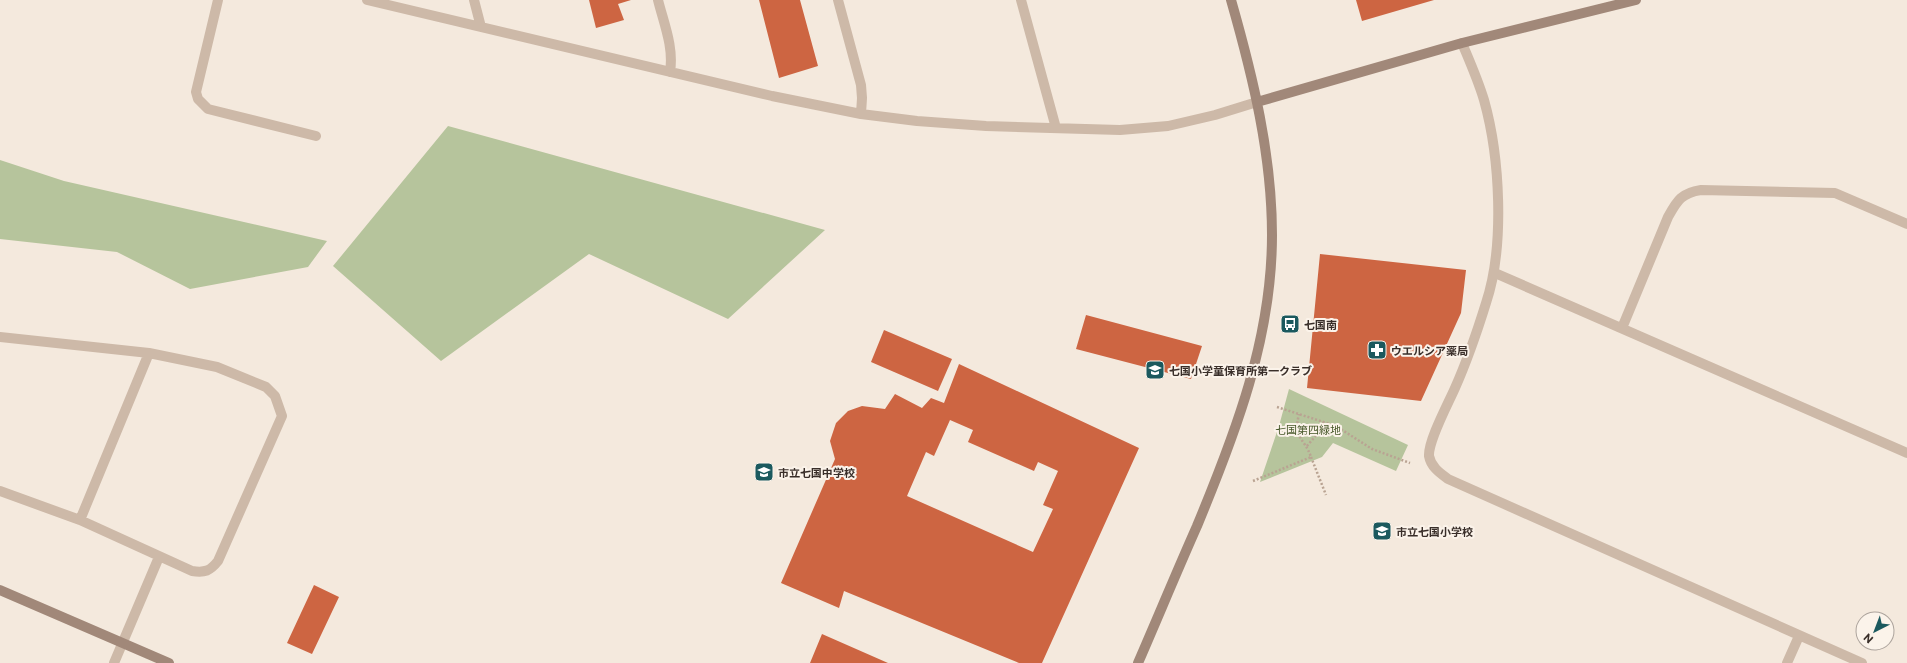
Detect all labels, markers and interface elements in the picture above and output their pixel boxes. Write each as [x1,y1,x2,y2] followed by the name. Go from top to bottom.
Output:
[1279,313,1301,335] bus stop icon: 七国南
[1304,318,1337,331] place label: 七国南
[1366,339,1388,361] pharmacy icon: ウエルシア薬局
[1391,344,1468,357] place label: ウエルシア薬局
[1144,359,1166,381] school or university icon: 七国小学童保育所第一クラブ
[1169,364,1312,377] place label: 七国小学童保育所第一クラブ
[1275,423,1341,436] park label: 七国第四緑地
[753,461,775,483] school or university icon: 市立七国中学校
[778,466,855,479] place label: 市立七国中学校
[1371,520,1393,542] school or university icon: 市立七国小学校
[1396,525,1473,538] place label: 市立七国小学校
[1855,611,1895,651] north arrow
[1861,631,1875,646] text: N

